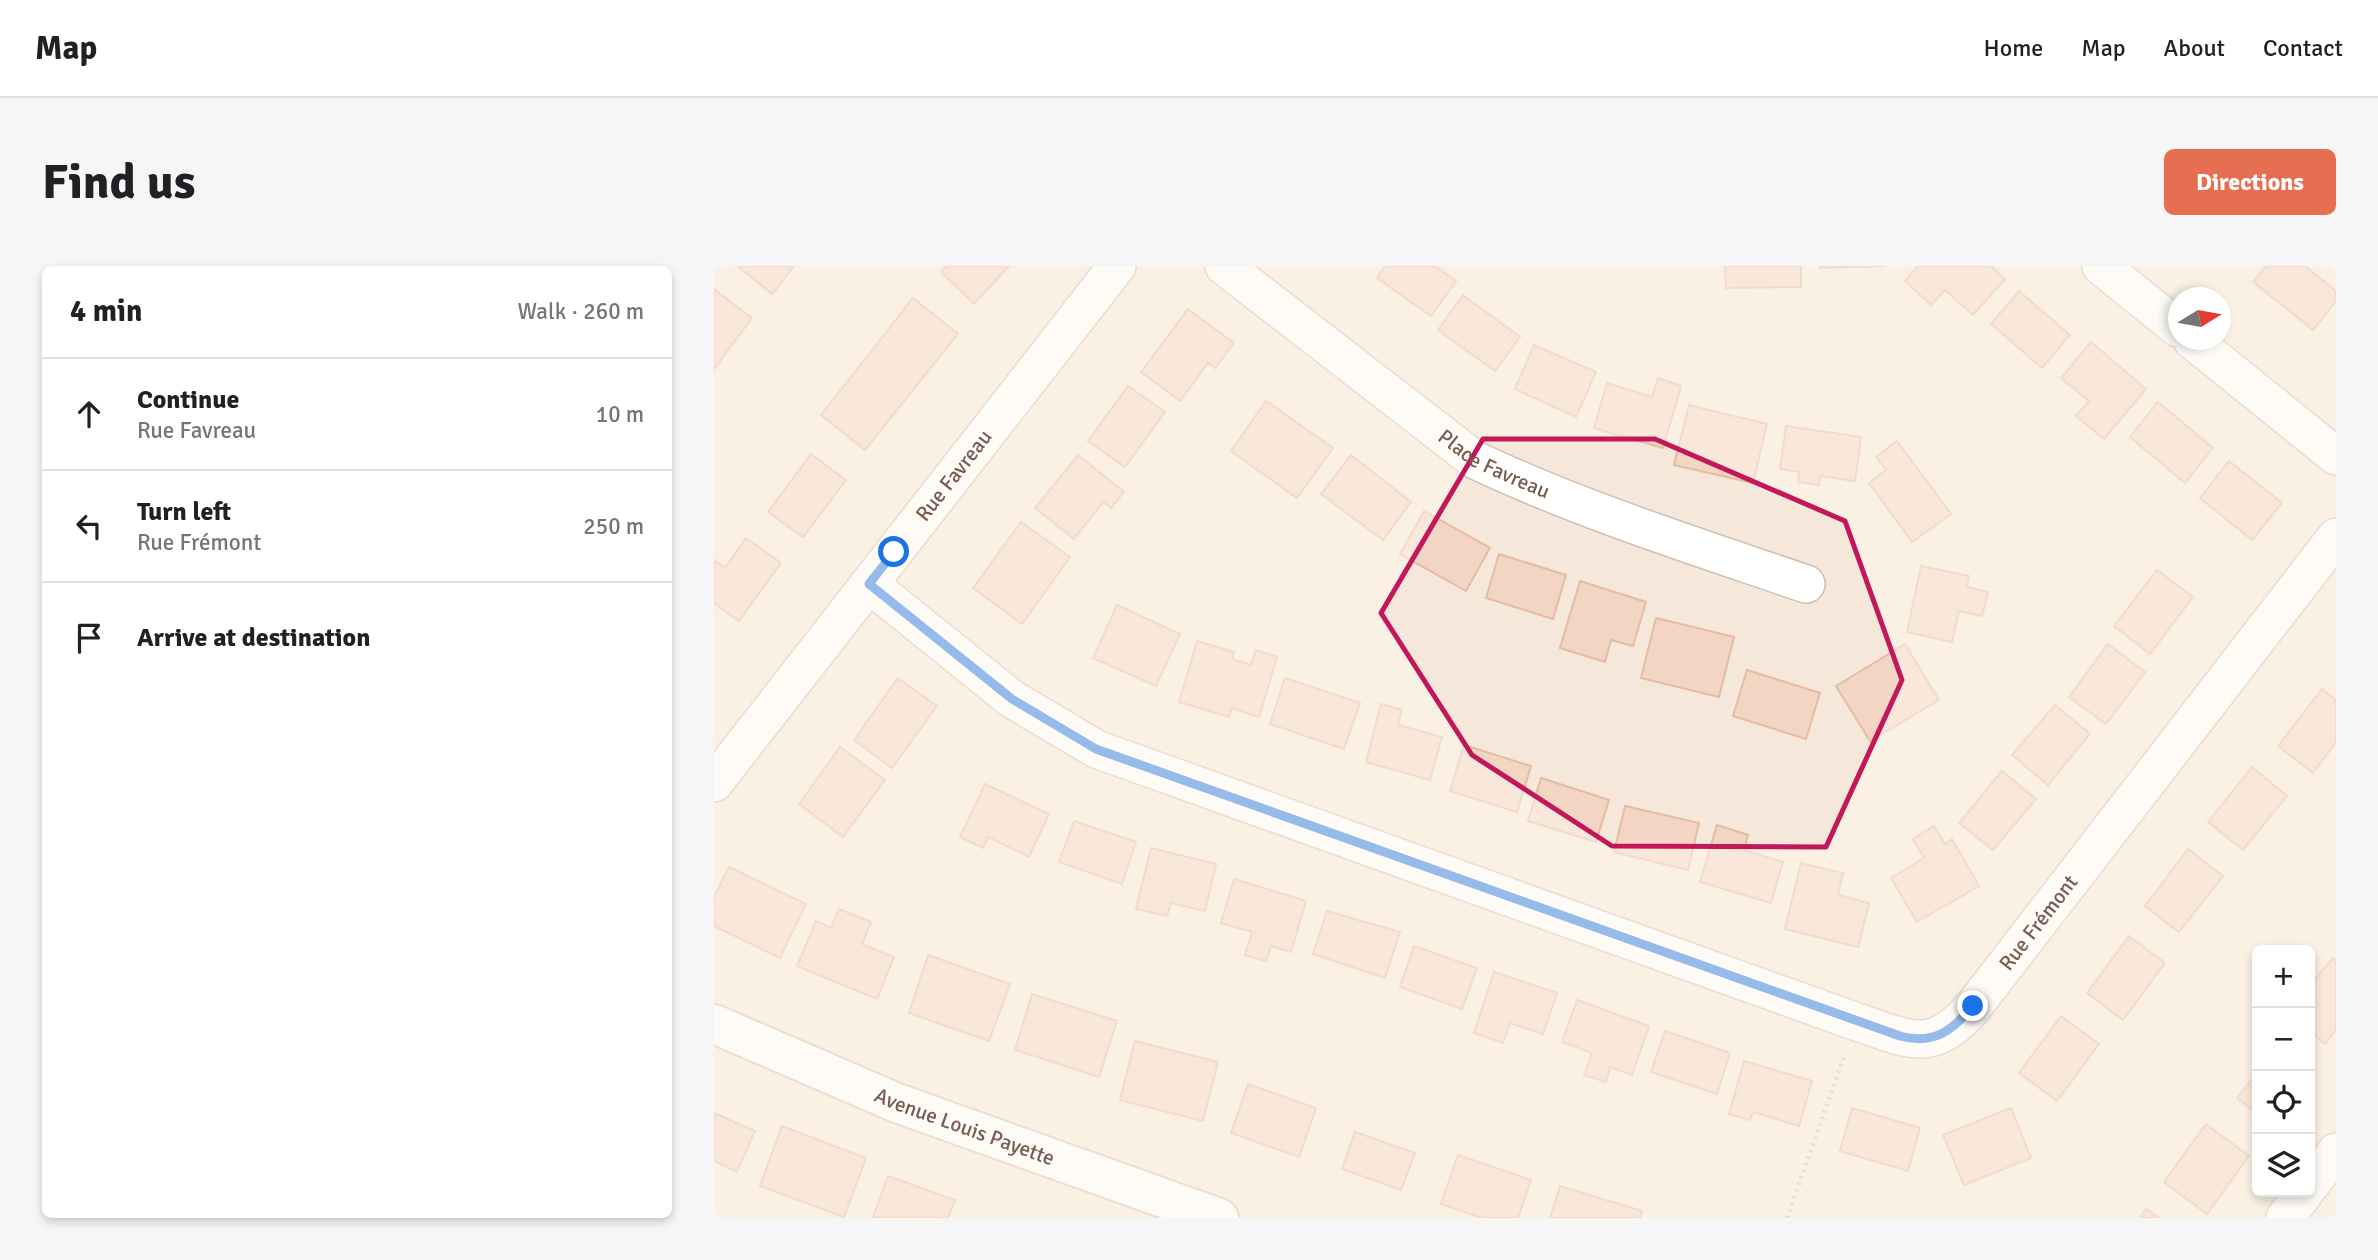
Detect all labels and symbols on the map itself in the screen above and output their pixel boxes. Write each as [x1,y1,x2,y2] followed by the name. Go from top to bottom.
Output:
[2168,287,2231,350] north arrow
[1433,423,1554,504] street label: Place Favreau
[910,424,997,526] street label: Rue Favreau
[878,536,909,567] route start
[1993,870,2083,976] street label: Rue Frémont
[1957,990,1988,1021] route end
[871,1082,1058,1171] street label: Avenue Louis Payette

